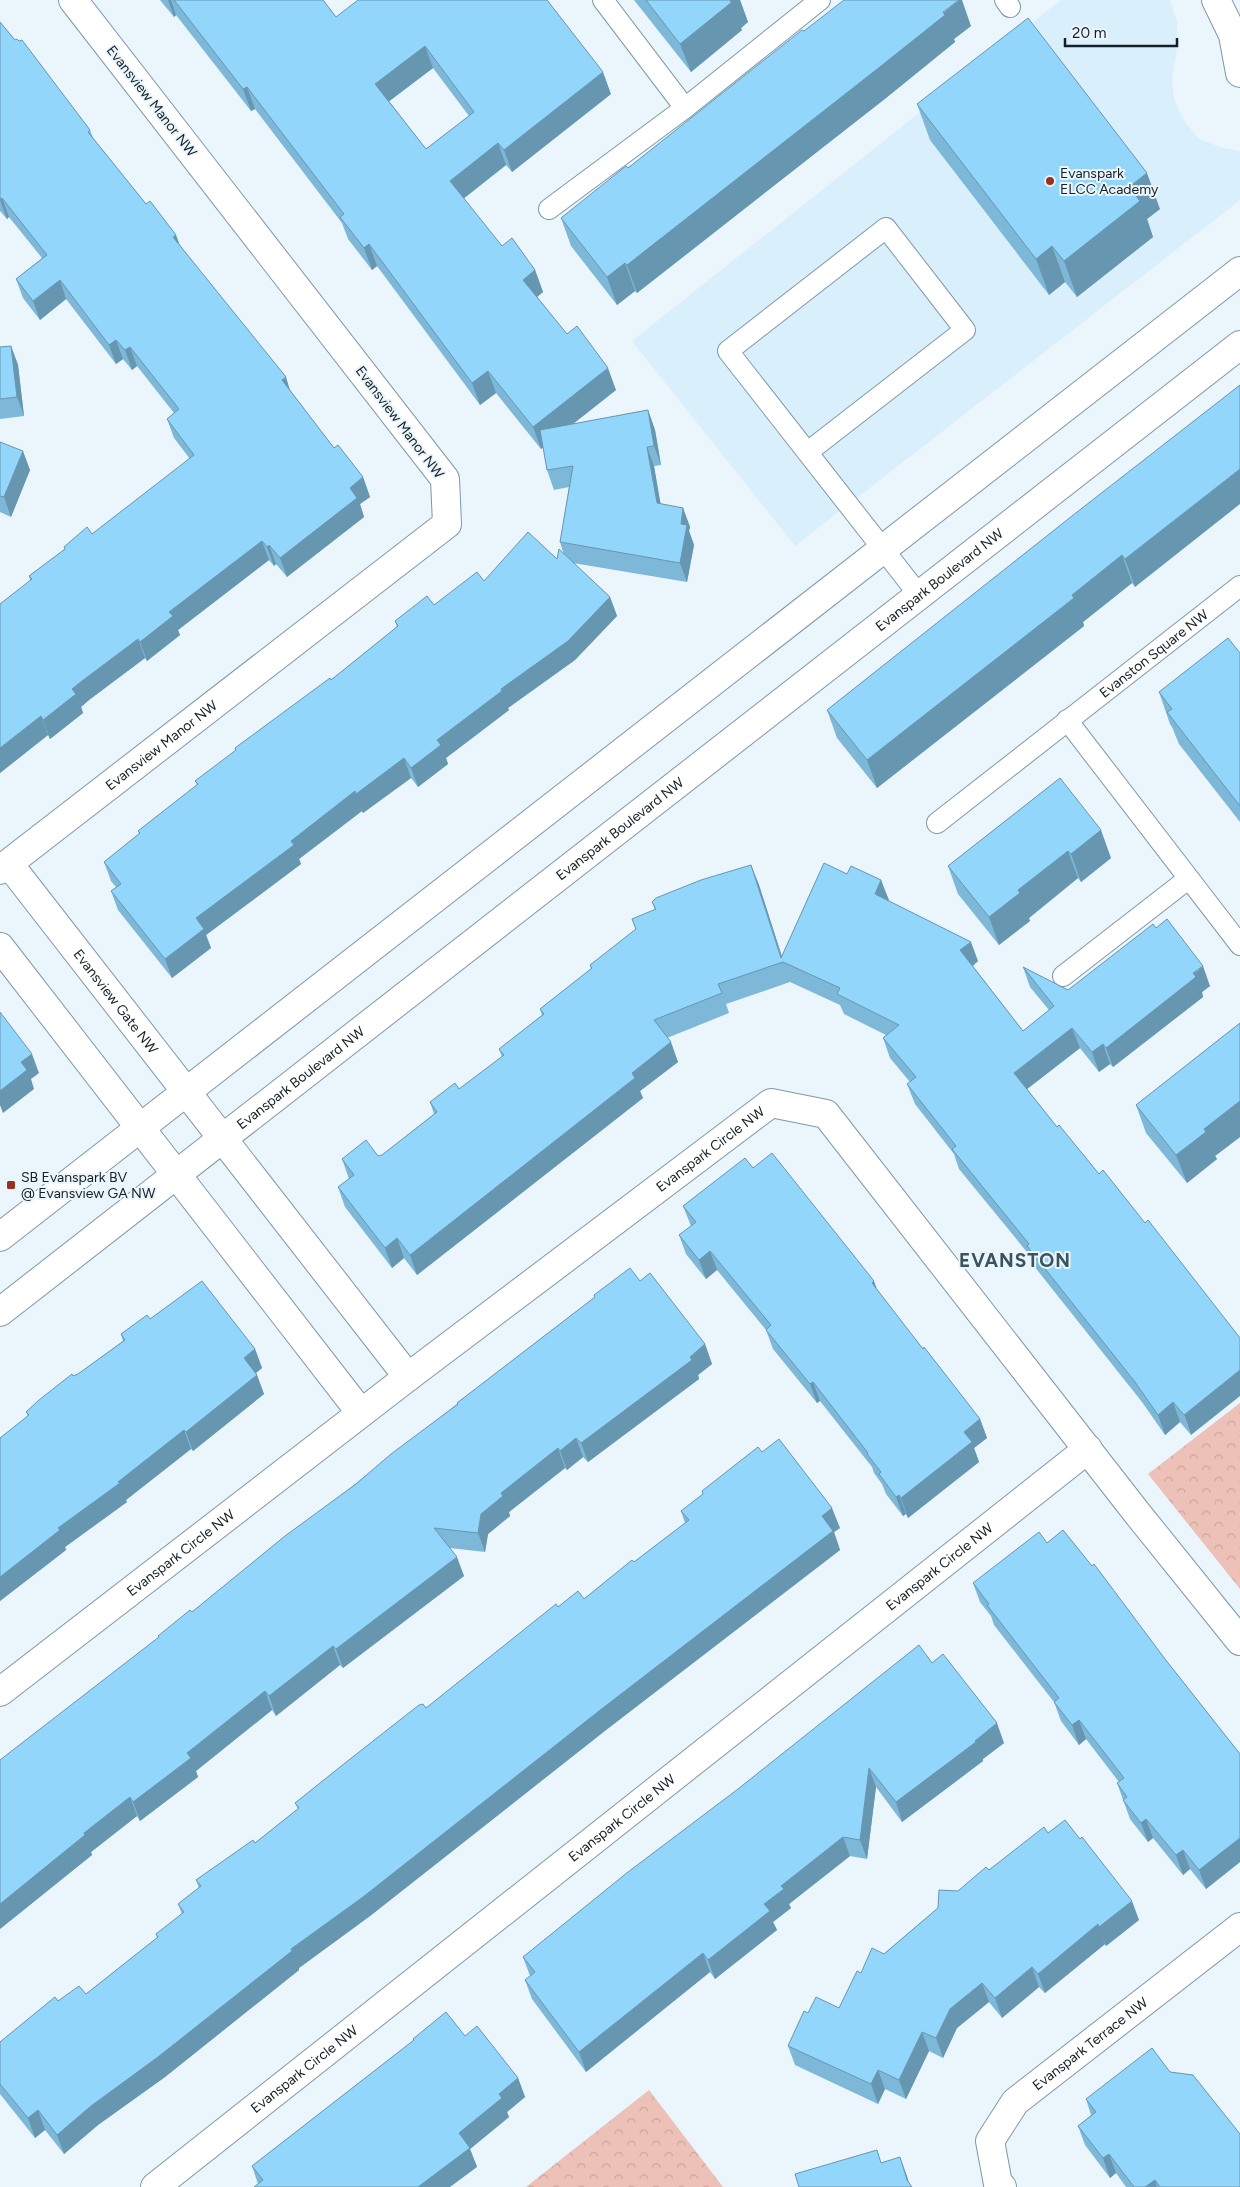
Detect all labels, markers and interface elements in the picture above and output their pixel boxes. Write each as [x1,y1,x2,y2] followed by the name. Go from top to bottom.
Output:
[1065,15,1178,47] scale bar
[1072,24,1106,42] text: 20 m
[103,42,201,161] street label: Evansview Manor NW
[1060,165,1159,198] place label: Evanspark ELCC Academy
[1044,175,1056,187] marker: Evanspark ELCC Academy
[352,363,448,482] street label: Evansview Manor NW
[872,525,1007,635] street label: Evanspark Boulevard NW
[1096,606,1212,702] street label: Evanston Square NW
[102,697,221,794] street label: Evansview Manor NW
[553,774,688,884] street label: Evanspark Boulevard NW
[69,946,162,1058] street label: Evansview Gate NW
[233,1023,368,1133] street label: Evanspark Boulevard NW
[653,1103,768,1196] street label: Evanspark Circle NW
[21,1169,156,1202] place label: SB Evanspark BV @ Evansview GA NW
[5,1179,17,1191] marker: SB Evanspark BV @ Evansview GA NW
[959,1249,1071,1272] district label: EVANSTON
[124,1506,238,1600] street label: Evanspark Circle NW
[883,1519,997,1614] street label: Evanspark Circle NW
[565,1770,679,1866] street label: Evanspark Circle NW
[1029,1994,1152,2094] street label: Evanspark Terrace NW
[247,2022,362,2117] street label: Evanspark Circle NW

